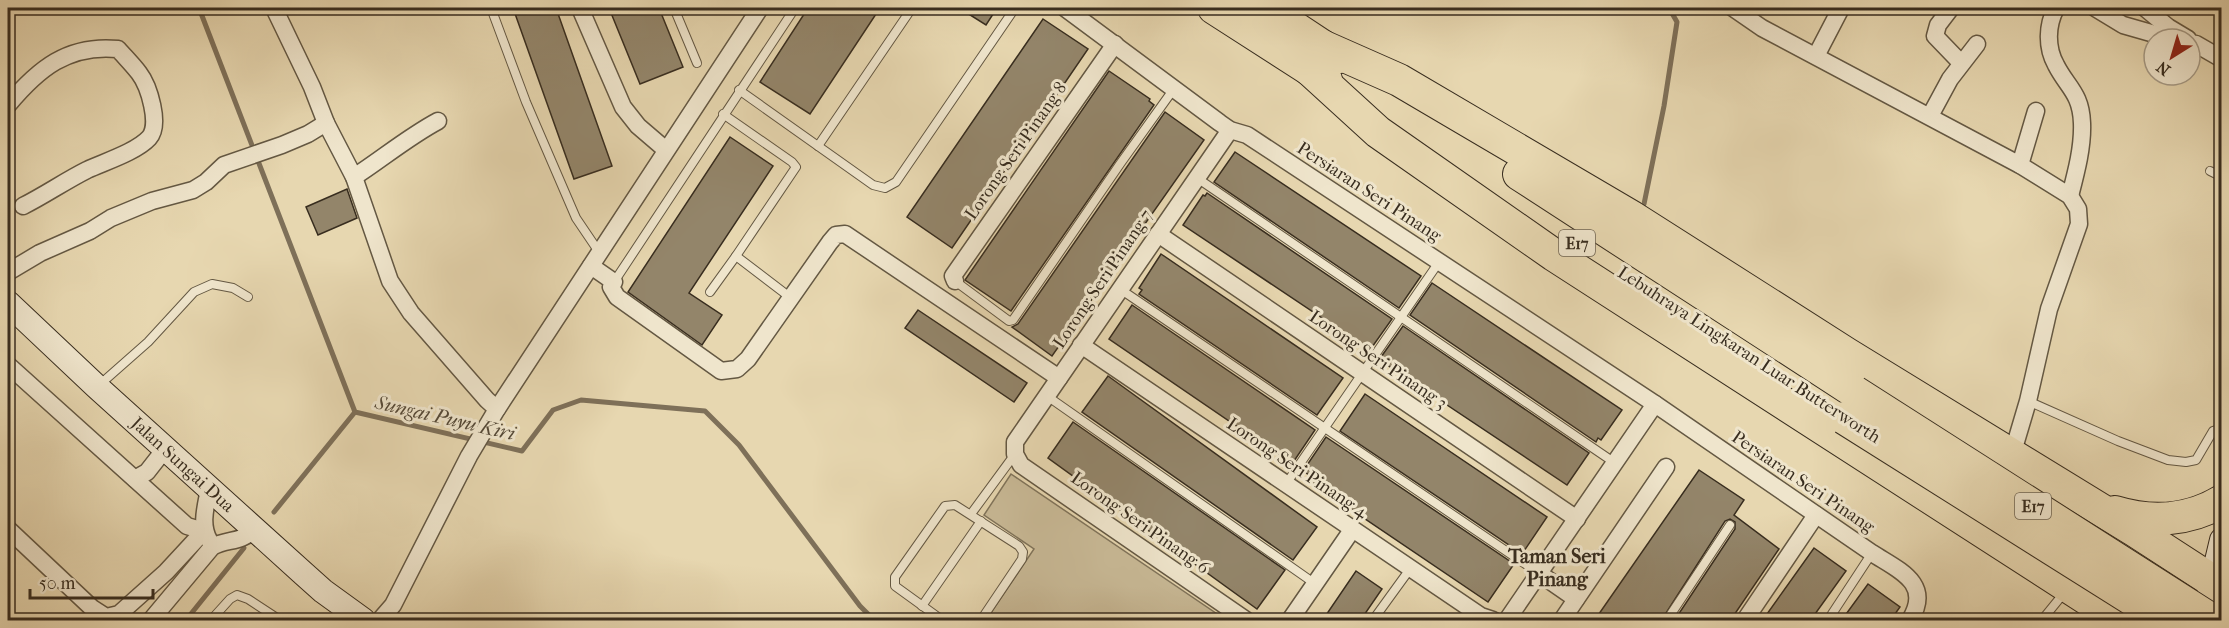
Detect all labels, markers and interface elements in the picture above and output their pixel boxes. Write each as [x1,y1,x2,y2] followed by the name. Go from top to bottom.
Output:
[2142,27,2202,87] north arrow
[2152,57,2174,80] text: N
[961,78,1071,224] street label: Lorong Seri Pinang 8
[1293,138,1445,247] street label: Persiaran Seri Pinang
[1049,205,1157,352] street label: Lorong Seri Pinang 7
[1559,230,1595,256] road number: E17
[1614,262,1884,448] street label: Lebuhraya Lingkaran Luar Butterworth
[1305,306,1451,414] street label: Lorong Seri Pinang 3
[372,391,518,446] water label: Sungai Puyu Kiri
[125,411,239,517] street label: Jalan Sungai Dua
[1223,413,1372,523] street label: Lorong Seri Pinang 4
[1728,426,1879,538] street label: Persiaran Seri Pinang
[1067,467,1213,579] street label: Lorong Seri Pinang 6
[2015,493,2051,519] road number: E17
[1507,545,1607,591] district label: Taman Seri Pinang
[30,562,153,600] scale bar
[39,573,76,594] text: 50 m

